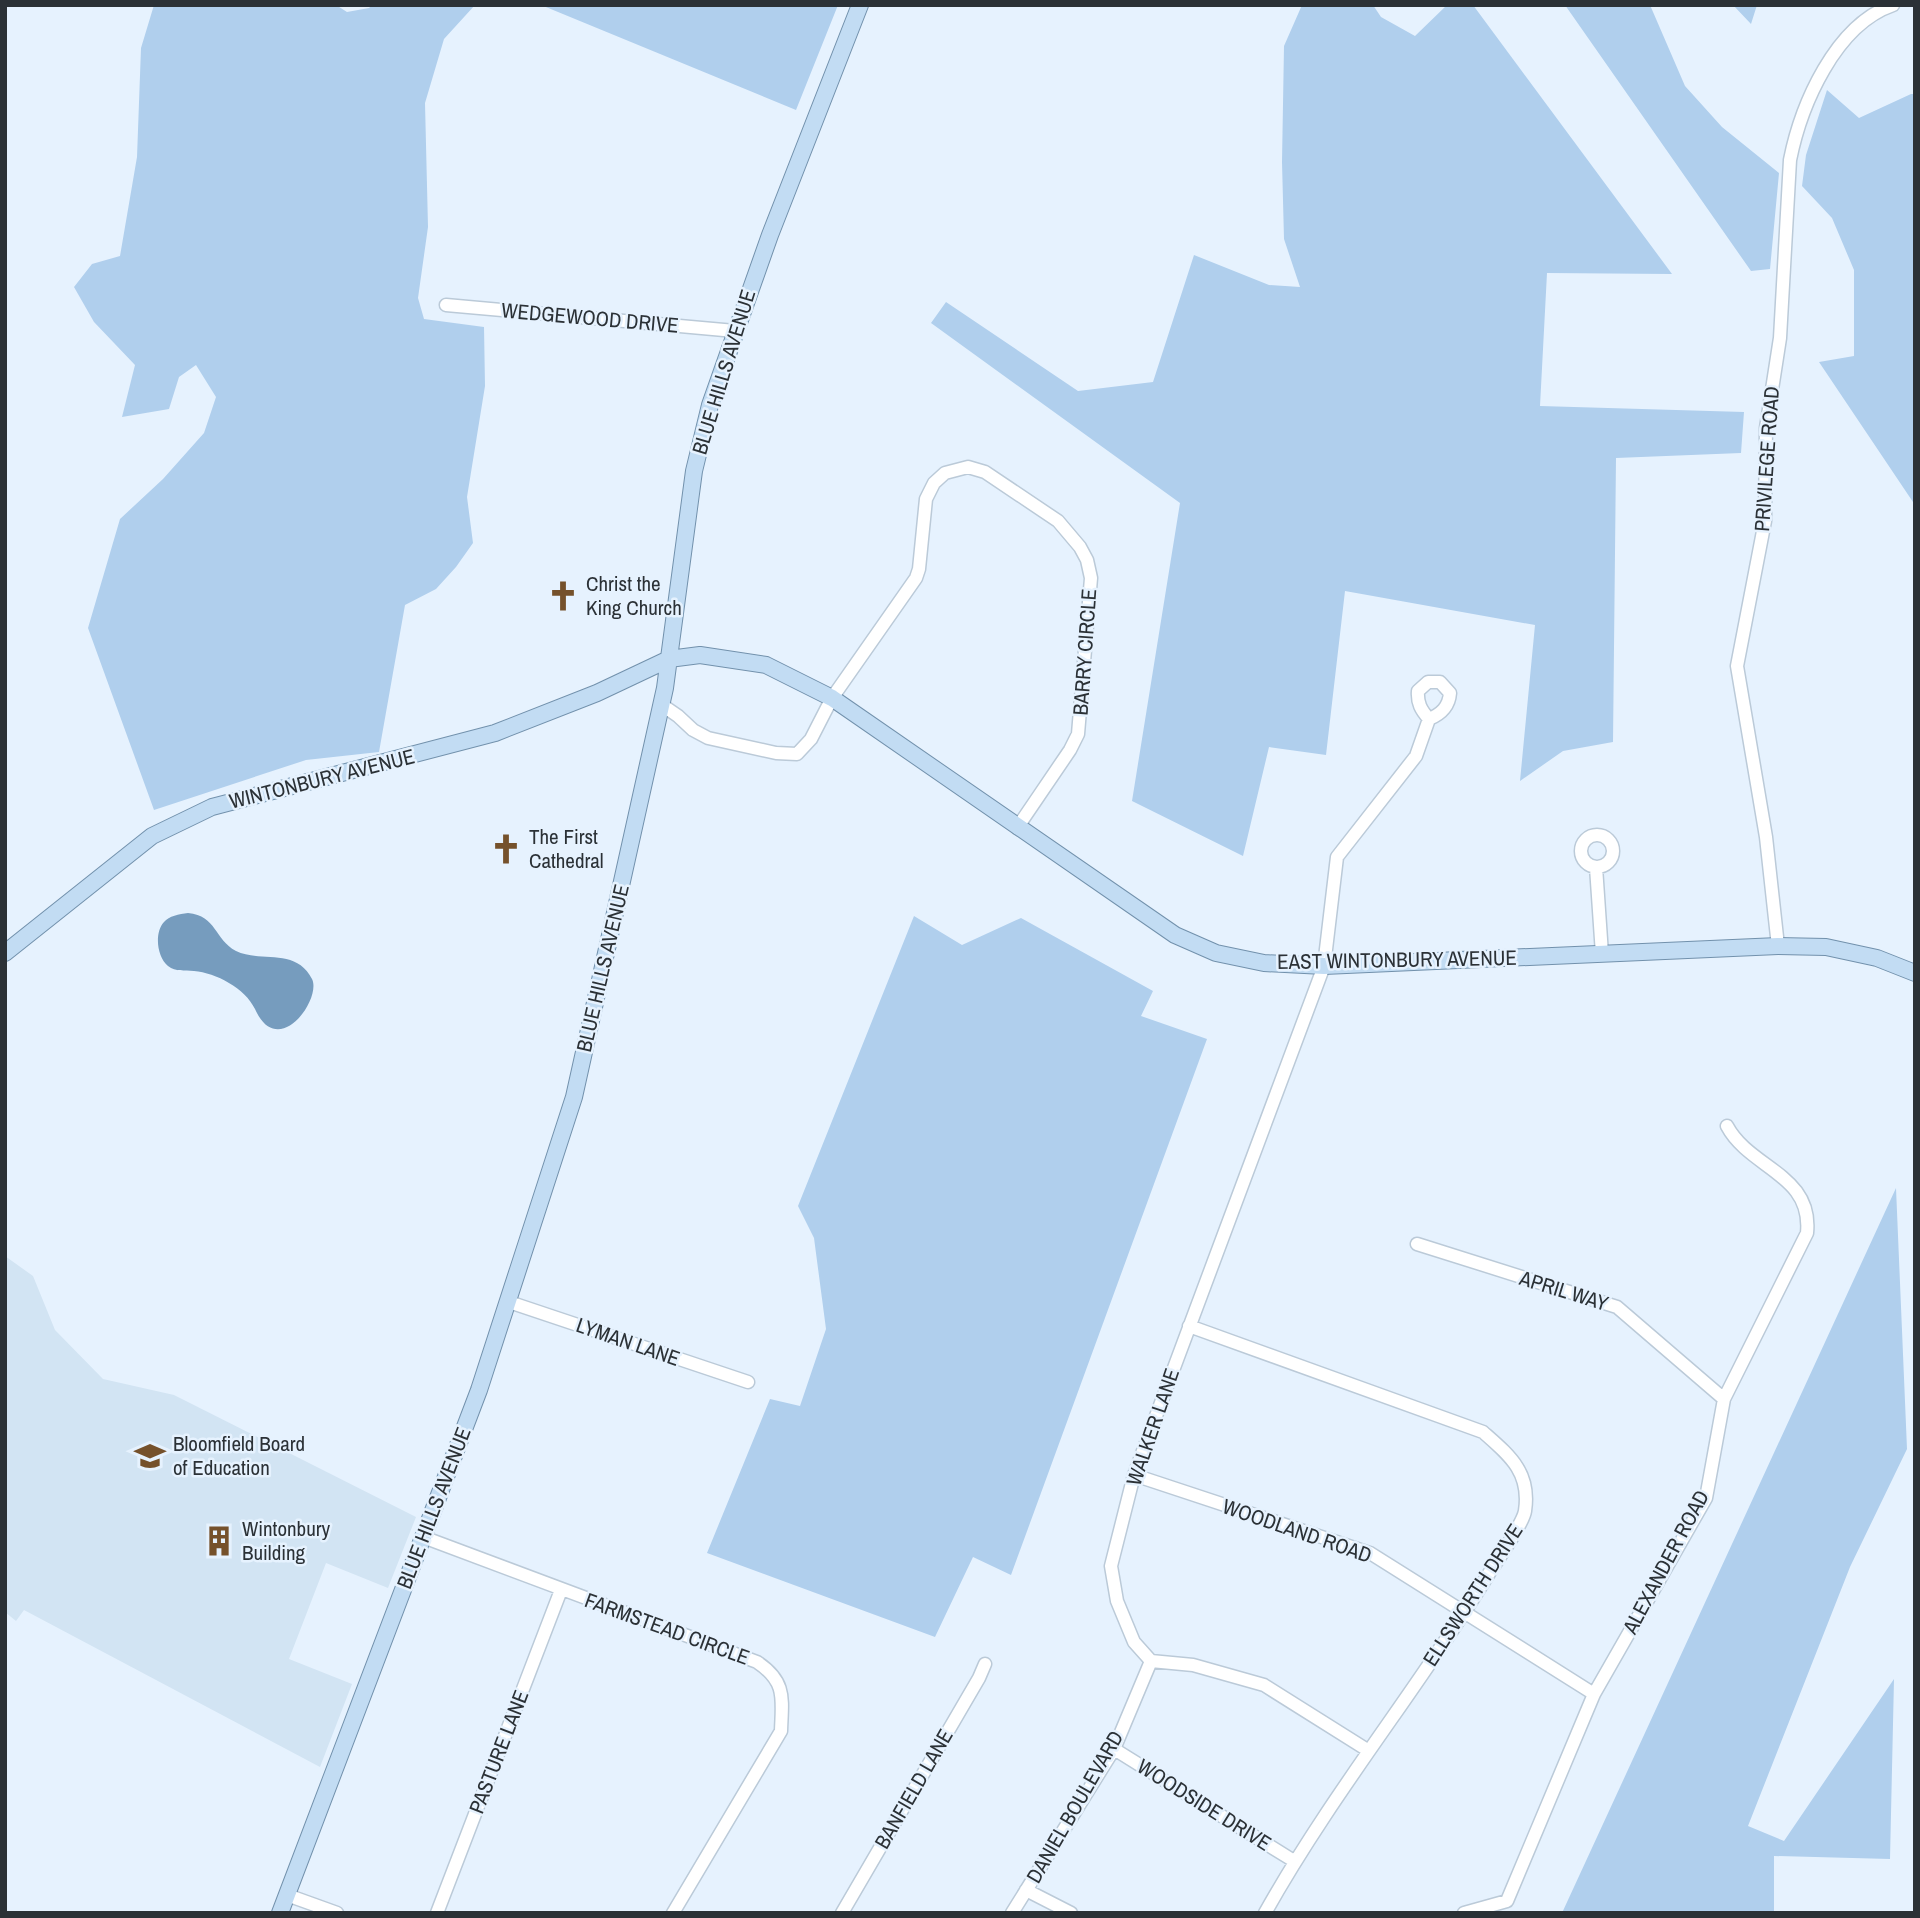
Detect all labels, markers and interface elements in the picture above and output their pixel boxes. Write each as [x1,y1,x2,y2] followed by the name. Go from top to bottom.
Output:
[685,286,762,458] street label: BLUE HILLS AVENUE
[500,295,680,340] street label: WEDGEWOOD DRIVE
[1747,385,1786,533] street label: PRIVILEGE ROAD
[586,569,682,622] place label: Christ the King Church
[546,579,580,613] church icon: Christ the King Church
[1066,588,1103,716] street label: BARRY CIRCLE
[226,741,418,816] street label: WINTONBURY AVENUE
[529,822,604,875] place label: The First Cathedral
[489,832,523,866] church icon: The First Cathedral
[569,881,636,1054] street label: BLUE HILLS AVENUE
[1277,943,1517,976] street label: EAST WINTONBURY AVENUE
[1515,1263,1613,1318] street label: APRIL WAY
[572,1310,684,1373] street label: LYMAN LANE
[1119,1364,1186,1489] street label: WALKER LANE
[389,1423,478,1593] street label: BLUE HILLS AVENUE
[173,1429,305,1482] place label: Bloomfield Board of Education
[133,1439,167,1473] school or university icon: Bloomfield Board of Education
[1615,1485,1716,1640] street label: ALEXANDER ROAD
[1219,1491,1376,1570] street label: WOODLAND ROAD
[242,1514,330,1567] place label: Wintonbury Building
[1416,1518,1529,1672] street label: ELLSWORTH DRIVE
[202,1524,236,1558] building icon: Wintonbury Building
[581,1585,754,1672] street label: FARMSTEAD CIRCLE
[462,1686,535,1818] street label: PASTURE LANE
[868,1723,960,1854] street label: BANFIELD LANE
[1019,1725,1130,1888] street label: DANIEL BOULEVARD
[1132,1752,1277,1857] street label: WOODSIDE DRIVE

